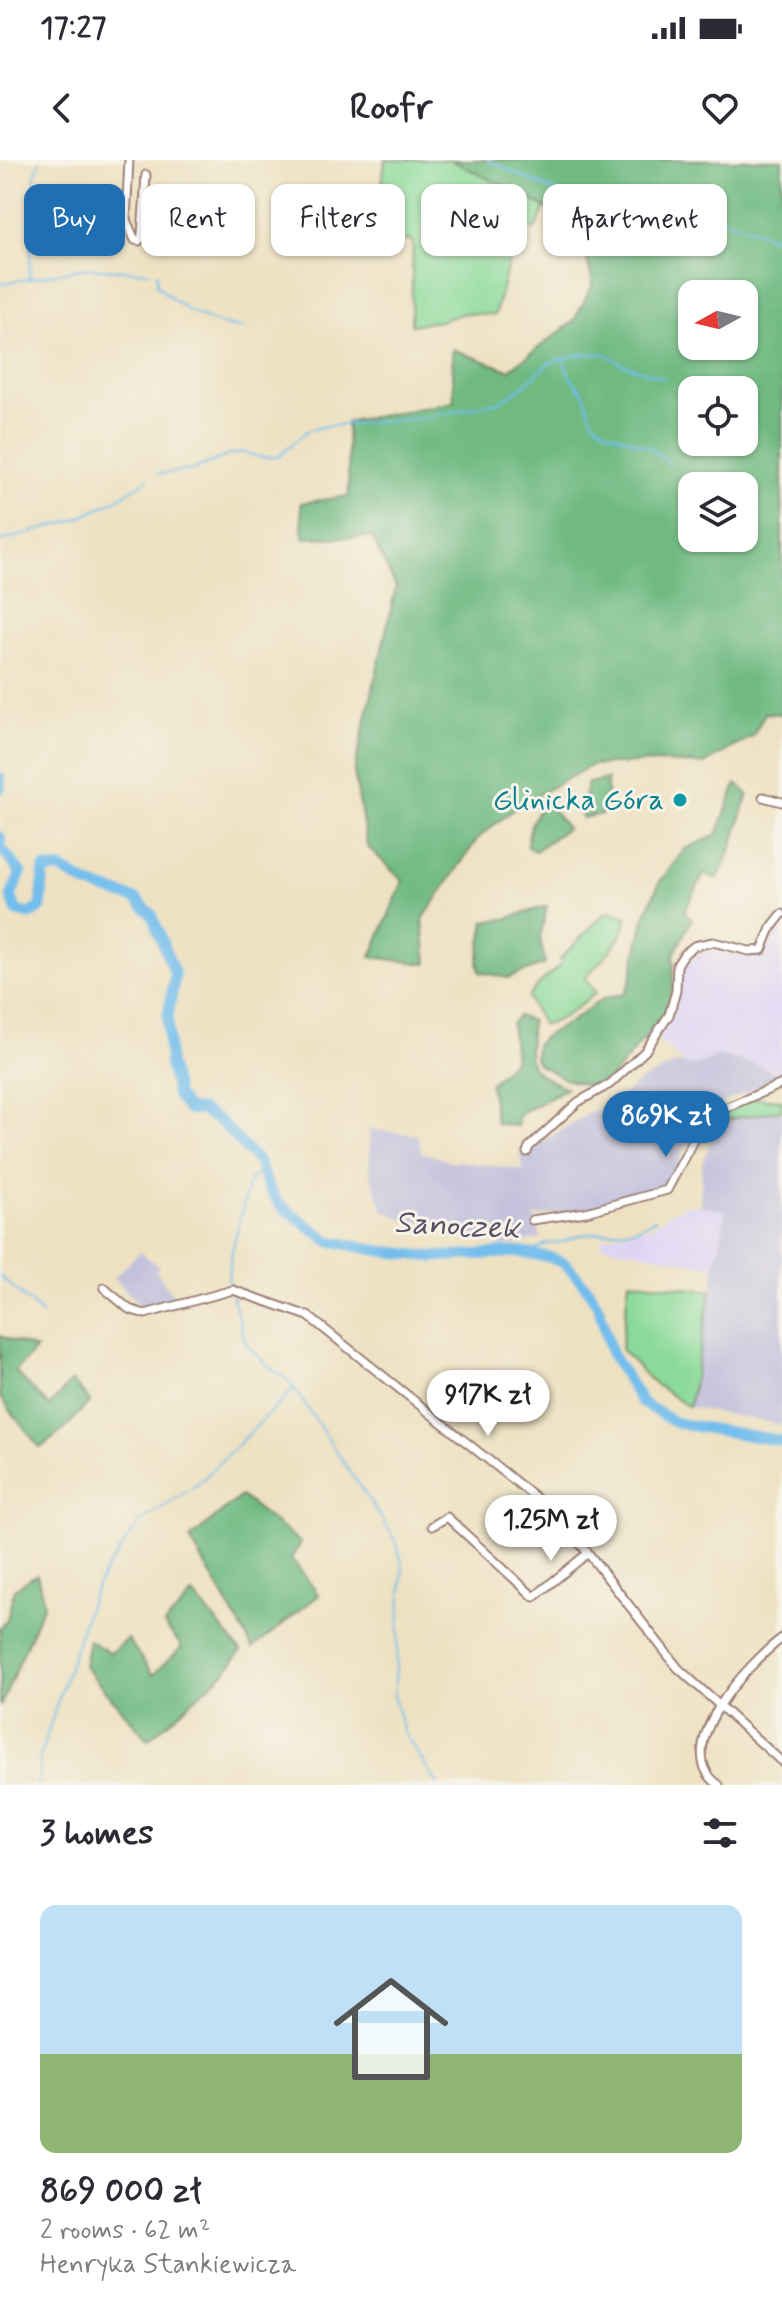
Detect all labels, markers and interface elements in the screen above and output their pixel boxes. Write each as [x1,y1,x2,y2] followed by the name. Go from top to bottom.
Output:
[40,9,106,48] text: 17:27
[350,85,432,132] text: Roofr
[40,86,84,130] icon: back
[698,86,742,130] icon: heart
[24,184,125,256] chip: Buy
[141,184,255,256] chip: Rent
[271,184,405,256] chip: Filters
[421,184,527,256] chip: New
[543,184,727,256] chip: Apartment
[678,280,758,360] north arrow
[678,280,758,552] map controls
[678,376,758,456] button: locate
[678,472,758,552] button: layers
[493,781,664,820] place label: Glinicka Góra
[671,791,689,809] marker: Glinicka Góra
[592,1091,740,1159] pin: 869K zł
[621,1100,711,1134] text: 869K zł
[393,1202,523,1250] water label: Sanoczek
[414,1370,562,1438] pin: 917K zł
[445,1379,531,1413] text: 917K zł
[468,1495,634,1563] pin: 1.25M zł
[503,1504,599,1538] text: 1.25M zł
[40,1811,153,1856] text: 3 homes
[698,1811,742,1855] icon: filters
[319,1957,463,2101] icon: home
[40,2169,201,2214] text: 869 000 zł
[40,2214,210,2248] text: 2 rooms · 62 m²
[40,2248,296,2282] text: Henryka Stankiewicza

